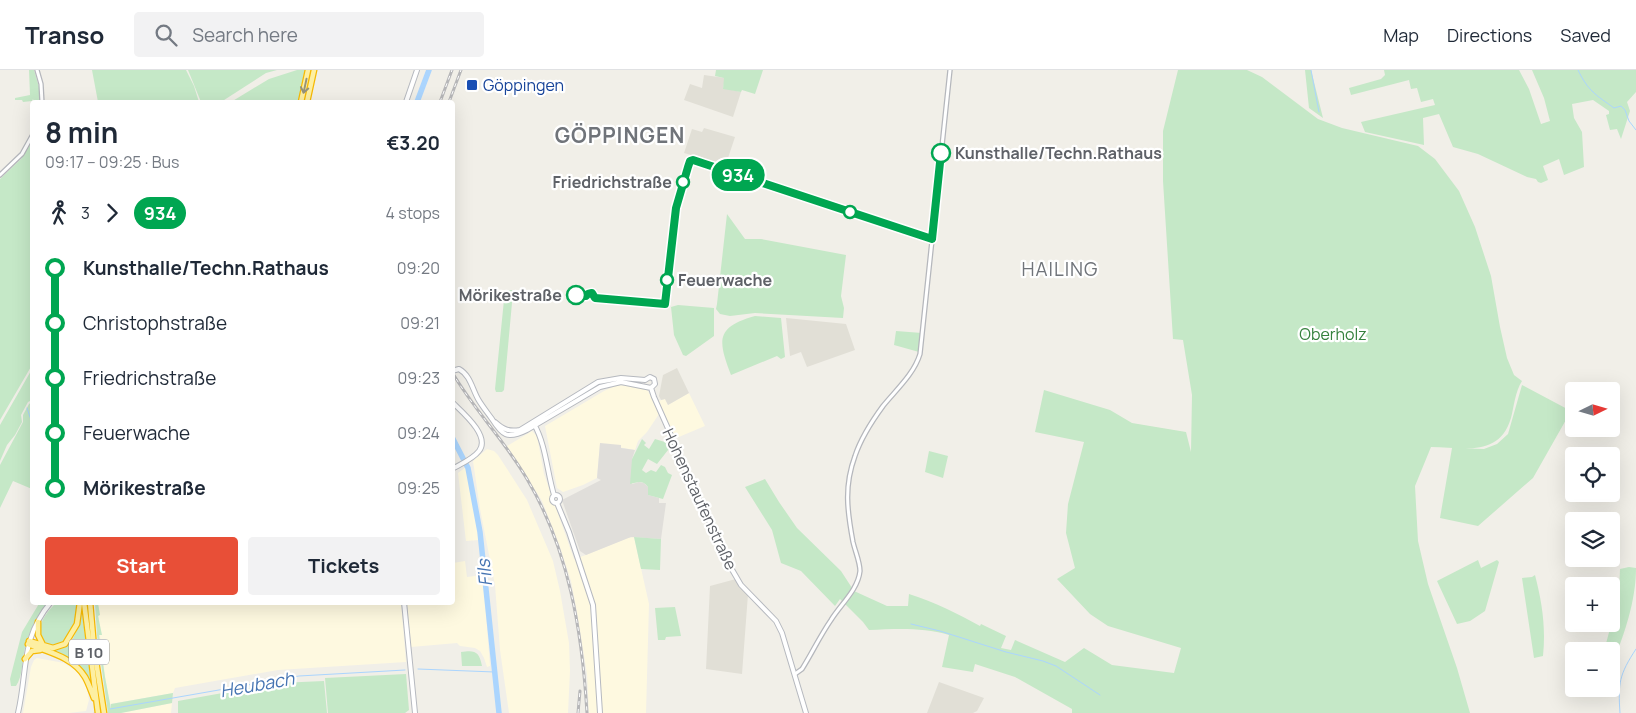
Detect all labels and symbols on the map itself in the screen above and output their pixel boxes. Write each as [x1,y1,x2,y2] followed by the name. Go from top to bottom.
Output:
[483,74,564,96] place label: Göppingen
[300,78,309,94] one-way arrow
[465,78,479,92] marker: Göppingen
[555,121,685,149] district label: GÖPPINGEN
[955,142,1162,164] place label: Kunsthalle/Techn.Rathaus
[931,143,951,163] marker: Kunsthalle/Techn.Rathaus
[709,159,767,191] line badge: 934
[552,171,672,193] place label: Friedrichstraße
[676,175,690,189] marker: Friedrichstraße
[843,205,857,219] unlabelled marker
[1021,256,1099,282] district label: HAILING
[678,269,773,291] place label: Feuerwache
[660,273,674,287] marker: Feuerwache
[459,284,562,306] place label: Mörikestraße
[566,285,586,305] marker: Mörikestraße
[1299,323,1367,345] park label: Oberholz
[1565,382,1620,438] north arrow
[658,425,742,573] street label: Hohenstaufenstraße
[470,557,497,588] water label: Fils
[69,640,109,664] road number: B 10
[218,665,297,702] water label: Heubach

